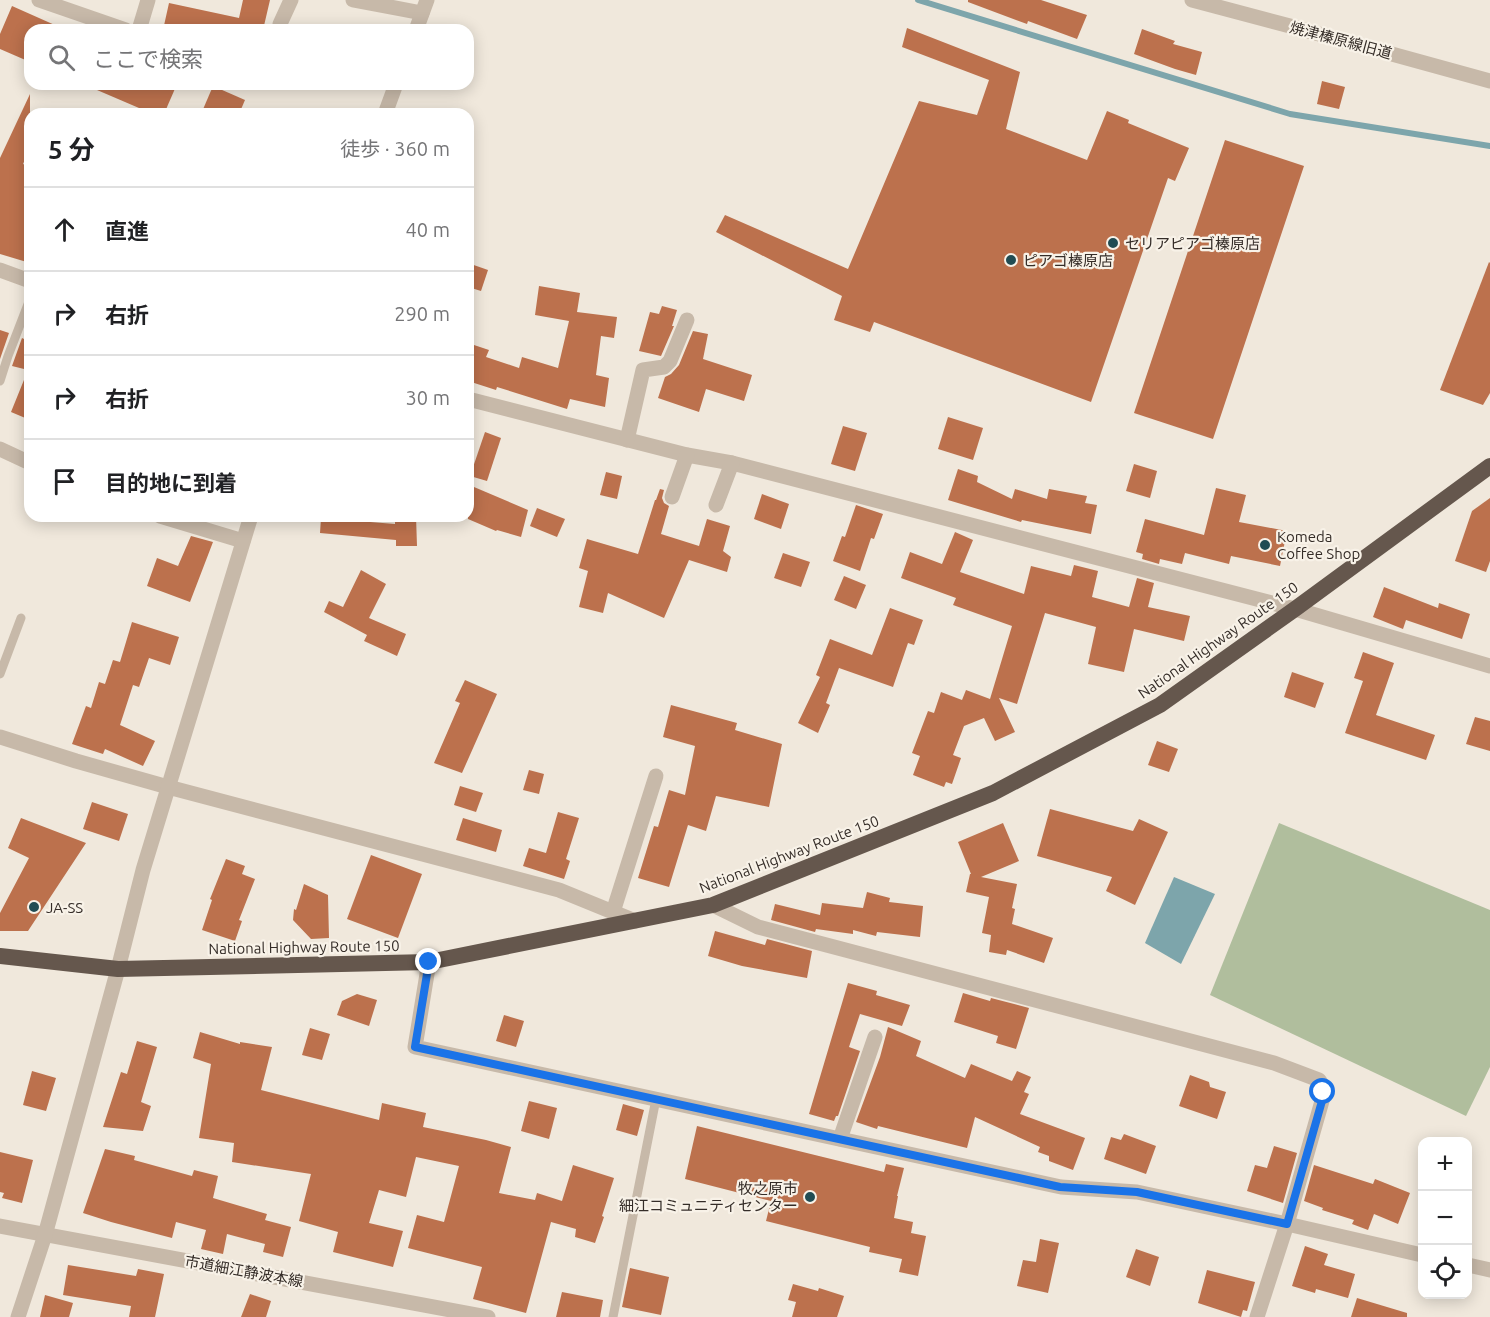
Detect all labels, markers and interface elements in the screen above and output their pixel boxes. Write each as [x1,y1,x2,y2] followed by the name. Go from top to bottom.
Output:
[1288,18,1394,62] street label: 焼津榛原線旧道
[24,24,474,90] search box
[45,41,78,74] icon: search
[93,46,203,71] text: ここで検索
[48,135,95,164] text: 5 分
[340,137,450,160] text: 徒歩 · 360 m
[48,213,81,246] icon: ahead
[105,218,149,243] text: 直進
[406,218,450,241] text: 40 m
[1125,235,1260,252] place label: セリアピアゴ榛原店
[1106,236,1120,250] marker: セリアピアゴ榛原店
[1023,252,1113,269] place label: ピアゴ榛原店
[1004,253,1018,267] marker: ピアゴ榛原店
[48,297,81,330] icon: right
[105,302,149,327] text: 右折
[394,302,450,325] text: 290 m
[48,381,81,414] icon: right
[105,386,149,411] text: 右折
[406,386,450,409] text: 30 m
[48,465,81,498] icon: arrive
[105,470,237,495] text: 目的地に到着
[1277,528,1360,562] place label: Komeda Coffee Shop
[1258,538,1272,552] marker: Komeda Coffee Shop
[1135,578,1301,702] street label: National Highway Route 150
[697,812,881,896] street label: National Highway Route 150
[46,899,83,916] place label: JA-SS
[27,900,41,914] marker: JA-SS
[208,937,400,957] street label: National Highway Route 150
[415,948,441,974] route end
[1309,1078,1335,1104] route start
[1418,1137,1472,1299] map controls
[1418,1137,1472,1191] button: +
[619,1180,798,1214] place label: 牧之原市 細江コミュニティセンター
[803,1190,817,1204] marker: 牧之原市 細江コミュニティセンター
[1418,1191,1472,1245] button: −
[1418,1245,1472,1299] button: locate
[183,1252,305,1290] street label: 市道細江静波本線

